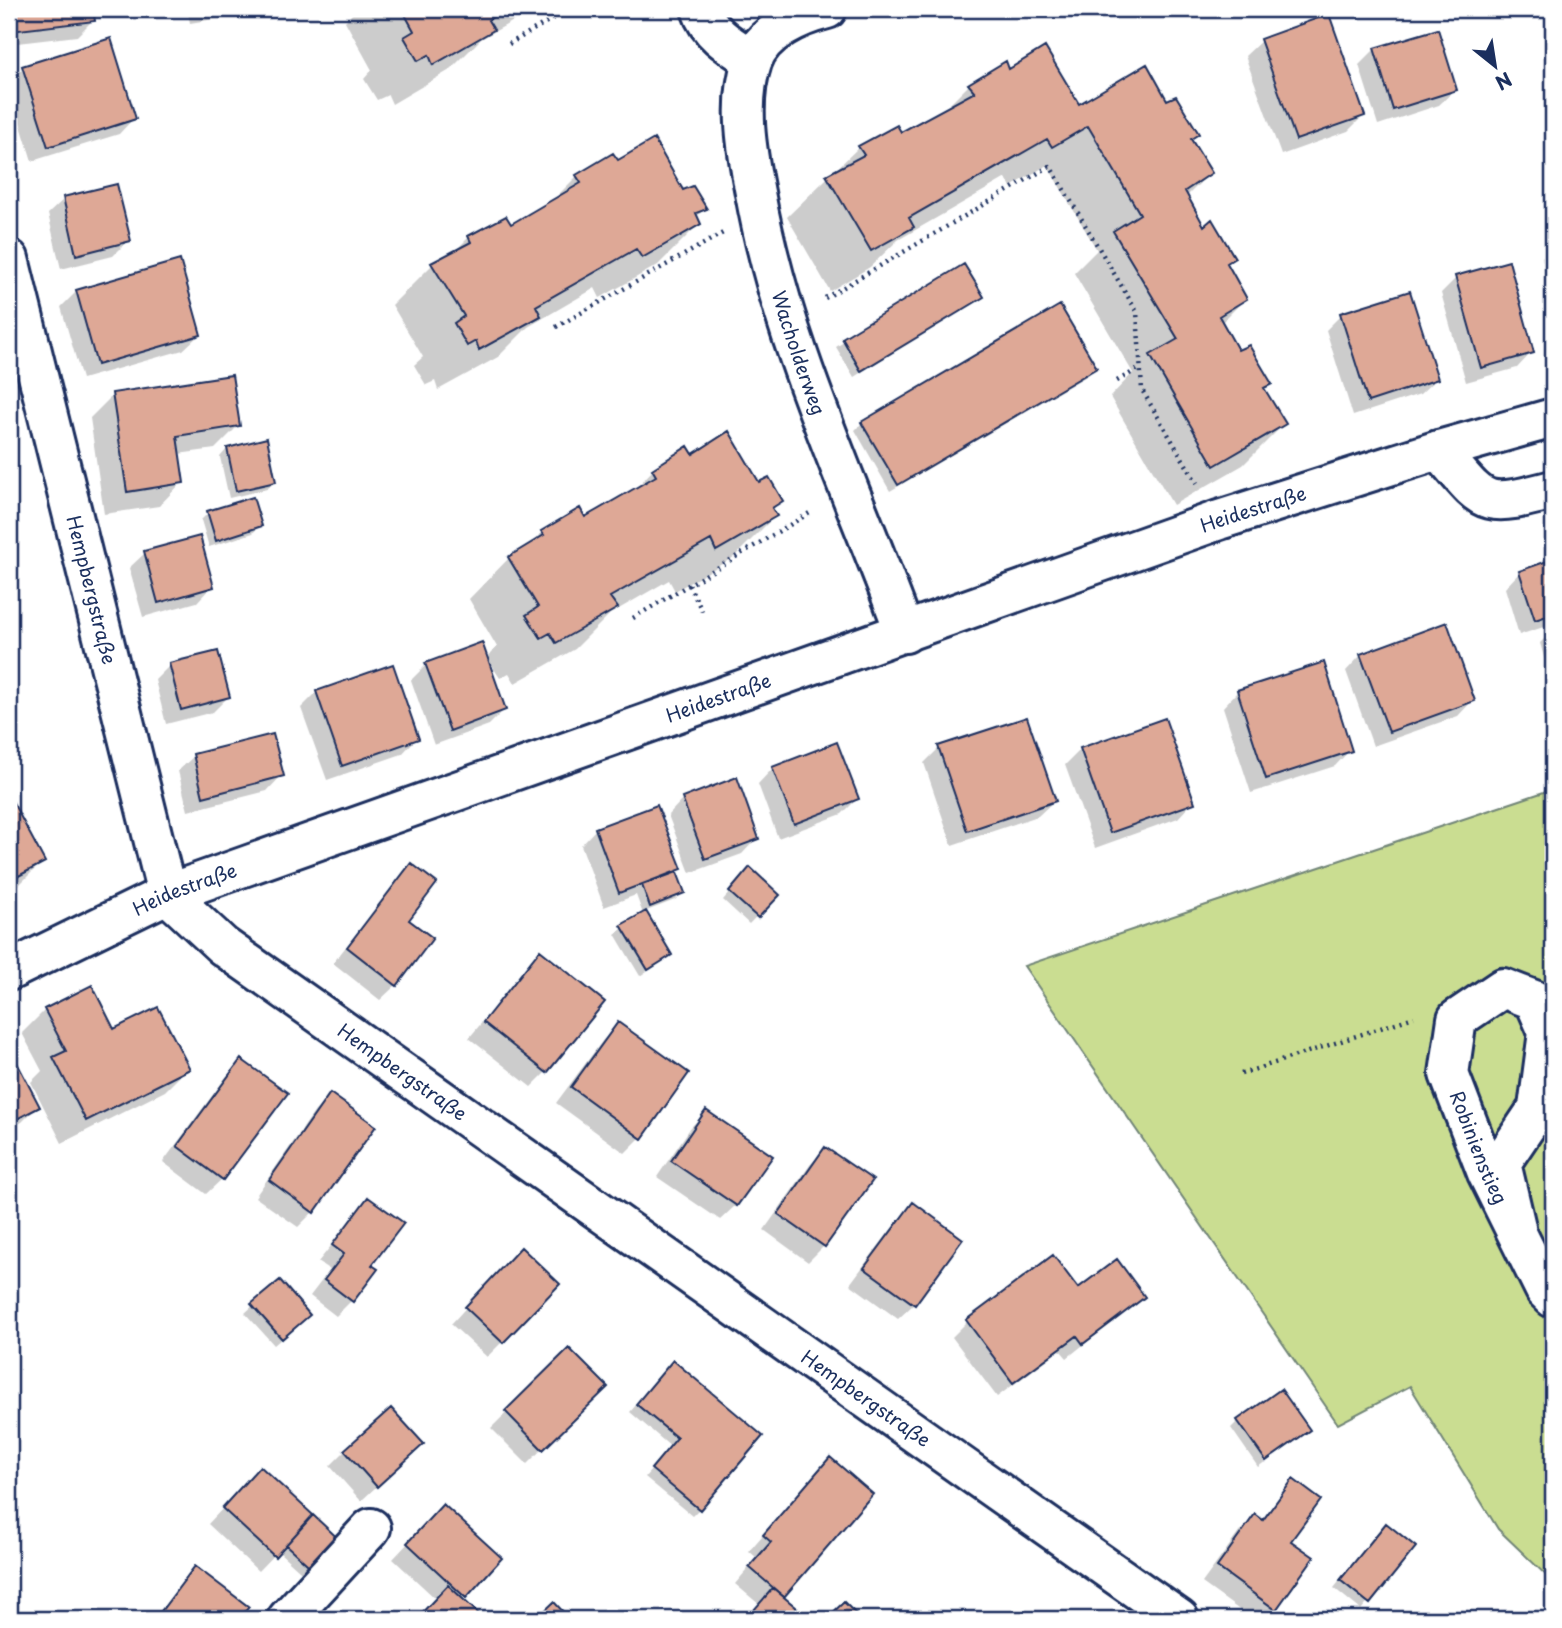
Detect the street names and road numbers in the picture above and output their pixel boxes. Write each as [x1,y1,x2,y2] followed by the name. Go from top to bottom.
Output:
[766,287,834,419] street label: Wacholderweg
[1196,478,1309,539] street label: Heidestraße
[60,512,124,667] street label: Hempbergstraße
[662,665,775,729] street label: Heidestraße
[127,855,240,922] street label: Heidestraße
[332,1016,473,1127] street label: Hempbergstraße
[1444,1086,1515,1208] street label: Robinienstieg
[796,1342,937,1453] street label: Hempbergstraße

